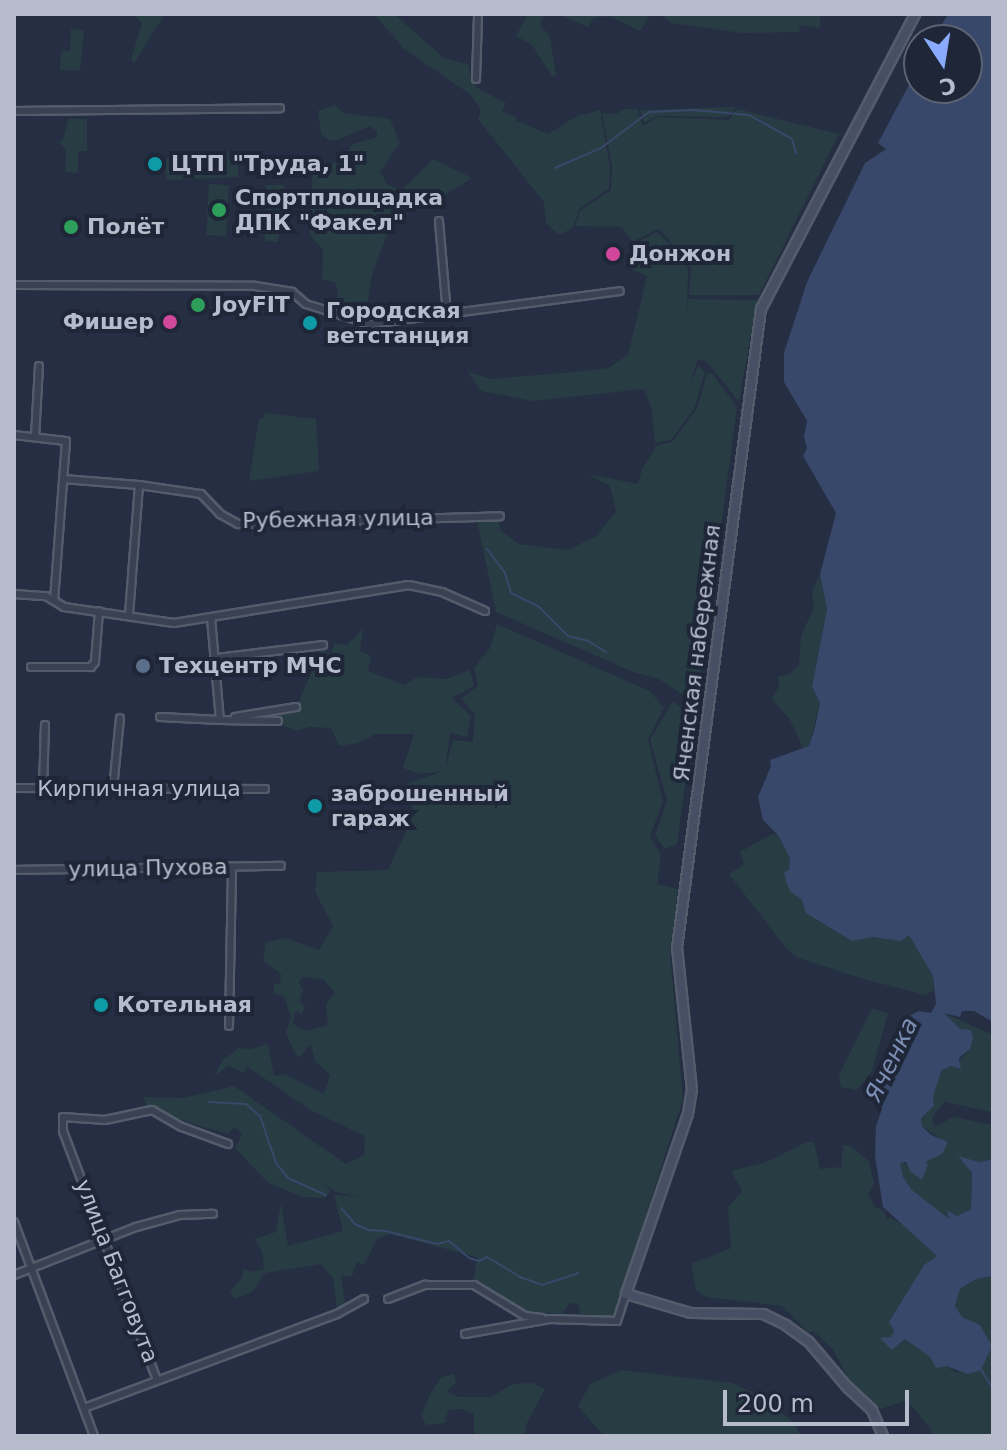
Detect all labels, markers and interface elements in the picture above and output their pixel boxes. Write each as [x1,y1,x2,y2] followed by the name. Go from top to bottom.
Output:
[903,24,983,104] north arrow
[937,72,958,100] text: С
[171,151,364,177] place label: ЦТП "Труда, 1"
[146,155,164,173] marker: ЦТП "Труда, 1"
[235,184,443,236] place label: Спортплощадка ДПК "Факел"
[210,201,228,219] marker: Спортплощадка ДПК "Факел"
[87,214,164,240] place label: Полёт
[62,218,80,236] marker: Полёт
[629,241,731,267] place label: Донжон
[604,245,622,263] marker: Донжон
[214,292,290,318] place label: JoyFIT
[189,296,207,314] marker: JoyFIT
[326,297,469,348] place label: Городская ветстанция
[63,309,154,335] place label: Фишер
[161,313,179,331] marker: Фишер
[301,314,319,332] marker: Городская ветстанция
[242,504,434,534] street label: Рубежная улица
[668,523,726,783] street label: Яченская набережная
[159,653,342,679] place label: Техцентр МЧС
[134,657,152,675] marker: Техцентр МЧС
[37,776,241,802] street label: Кирпичная улица
[331,780,509,832] place label: заброшенный гараж
[306,797,324,815] marker: заброшенный гараж
[68,853,228,883] street label: улица Пухова
[117,992,252,1018] place label: Котельная
[92,996,110,1014] marker: Котельная
[859,1013,925,1107] water label: Яченка
[70,1176,164,1366] street label: улица Багговута
[727,1374,913,1424] scale bar
[737,1390,814,1418] text: 200 m

